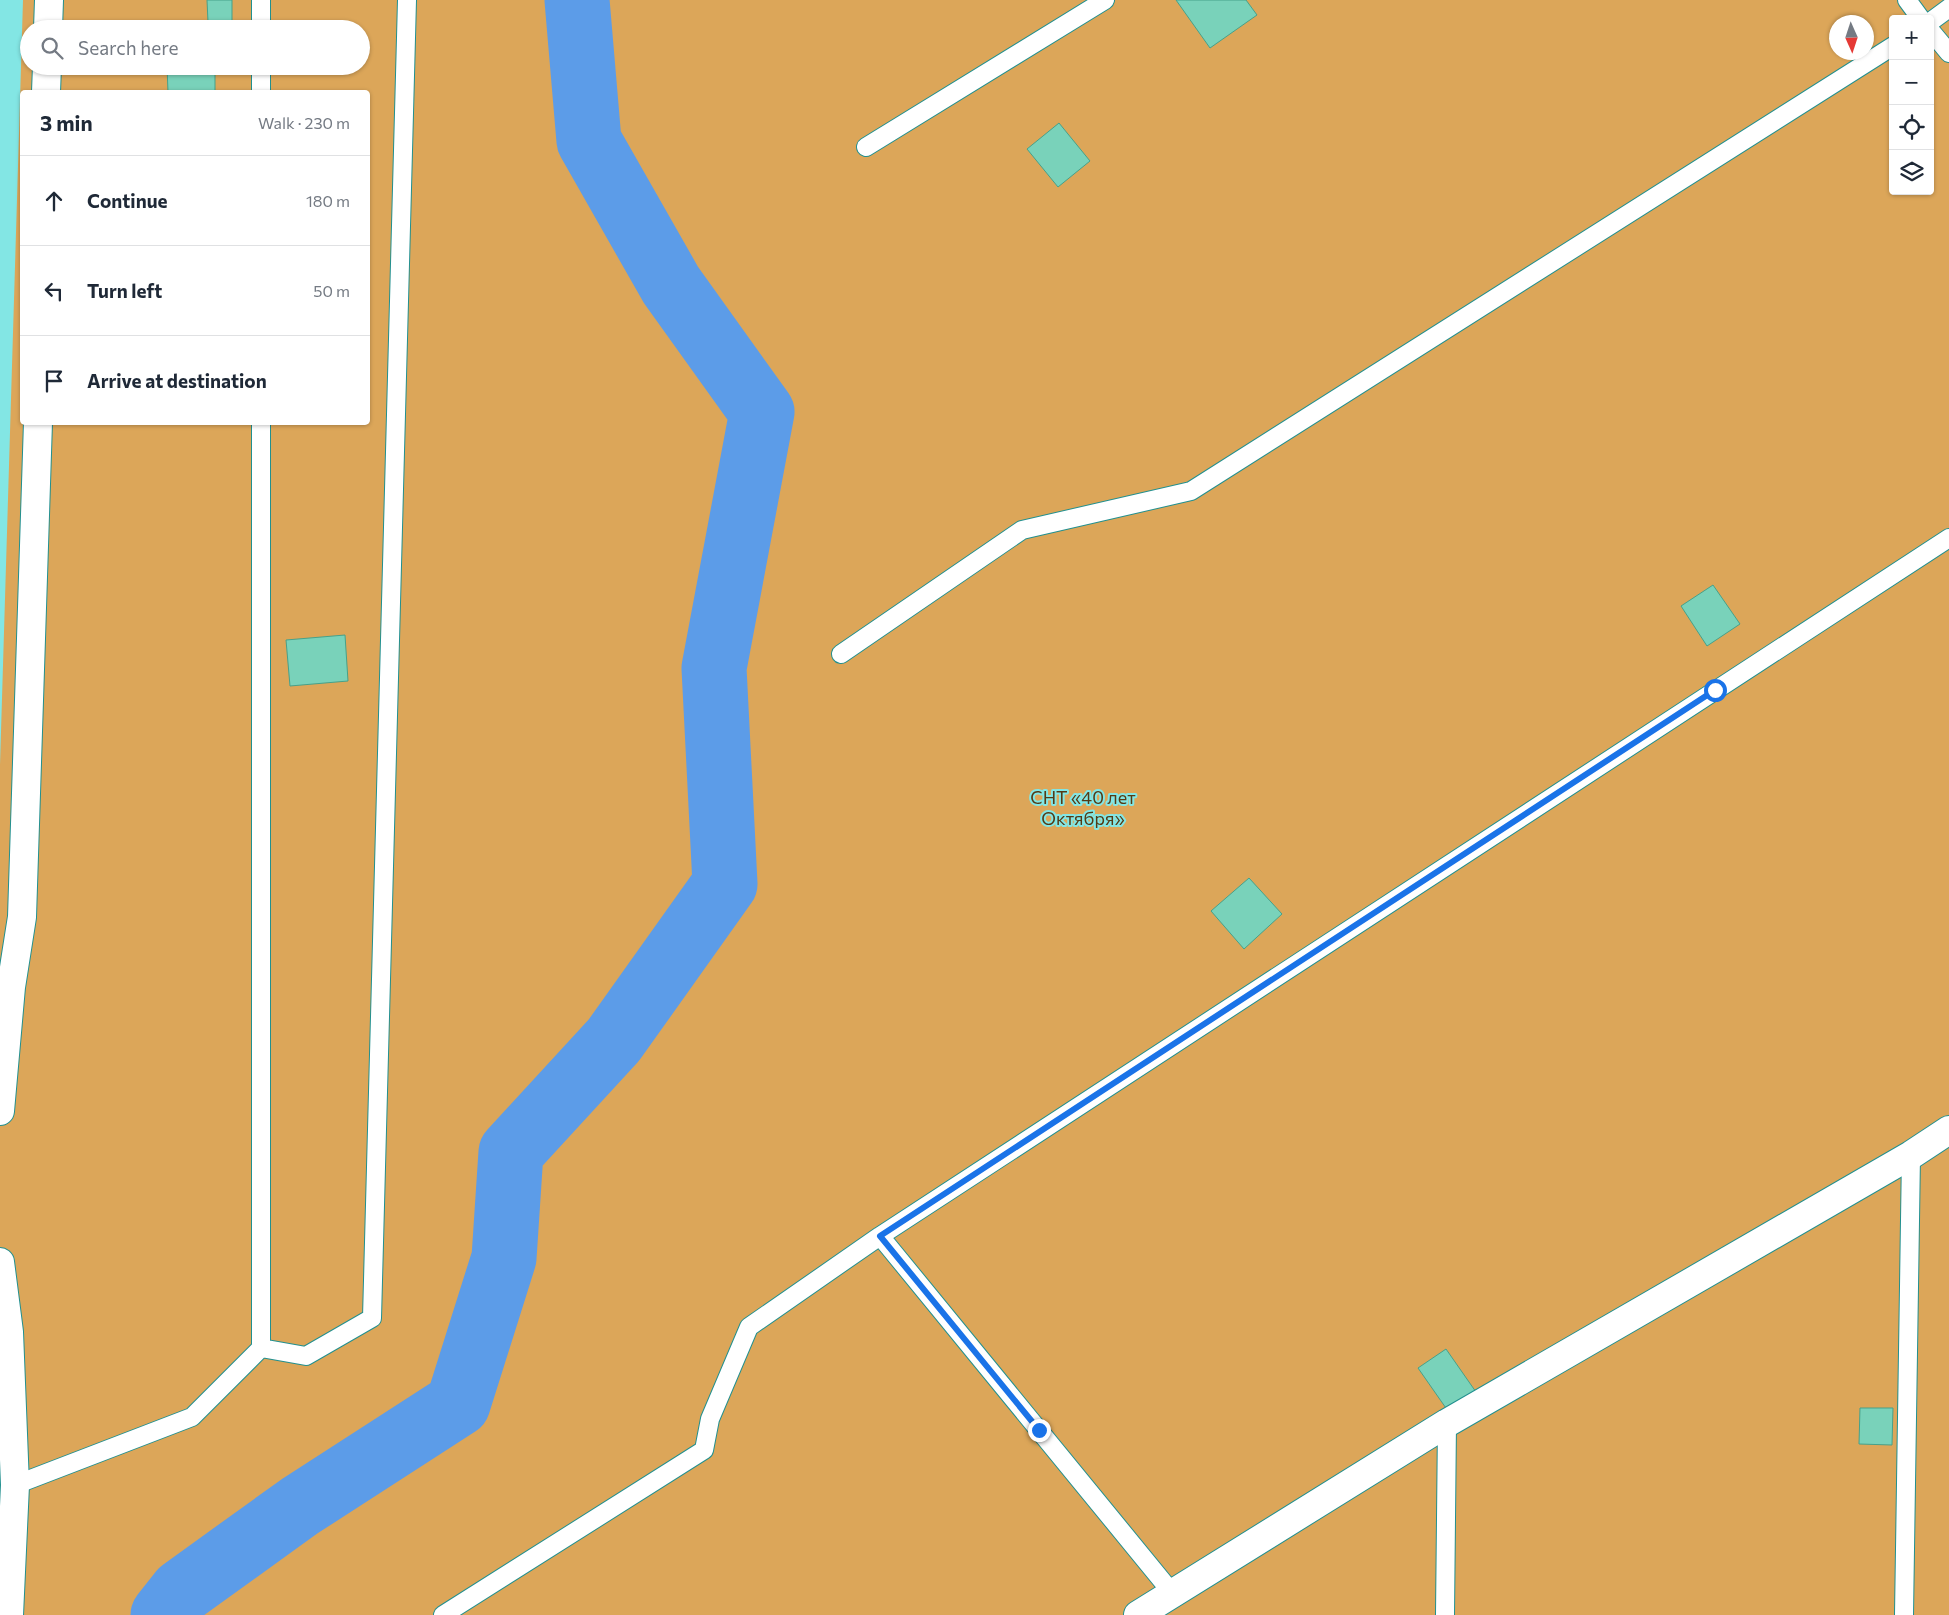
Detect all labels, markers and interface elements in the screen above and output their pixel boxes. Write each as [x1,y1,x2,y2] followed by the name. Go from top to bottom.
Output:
[1829,15,1874,60] north arrow
[1889,15,1934,195] map controls
[1889,15,1934,60] button: +
[20,20,370,75] search box
[38,34,66,62] icon: search
[78,36,178,59] text: Search here
[1889,60,1934,105] button: −
[1889,105,1934,150] button: locate
[40,110,93,135] text: 3 min
[258,113,350,132] text: Walk · 230 m
[1889,150,1934,195] button: layers
[40,187,68,215] icon: ahead
[87,189,167,212] text: Continue
[306,191,350,210] text: 180 m
[40,277,68,305] icon: left
[87,279,162,302] text: Turn left
[313,281,350,300] text: 50 m
[40,367,68,395] icon: arrive
[87,369,267,392] text: Arrive at destination
[1704,679,1727,702] route start
[1030,786,1136,829] park label: СНТ «40 лет Октября»
[1028,1419,1051,1442] route end

